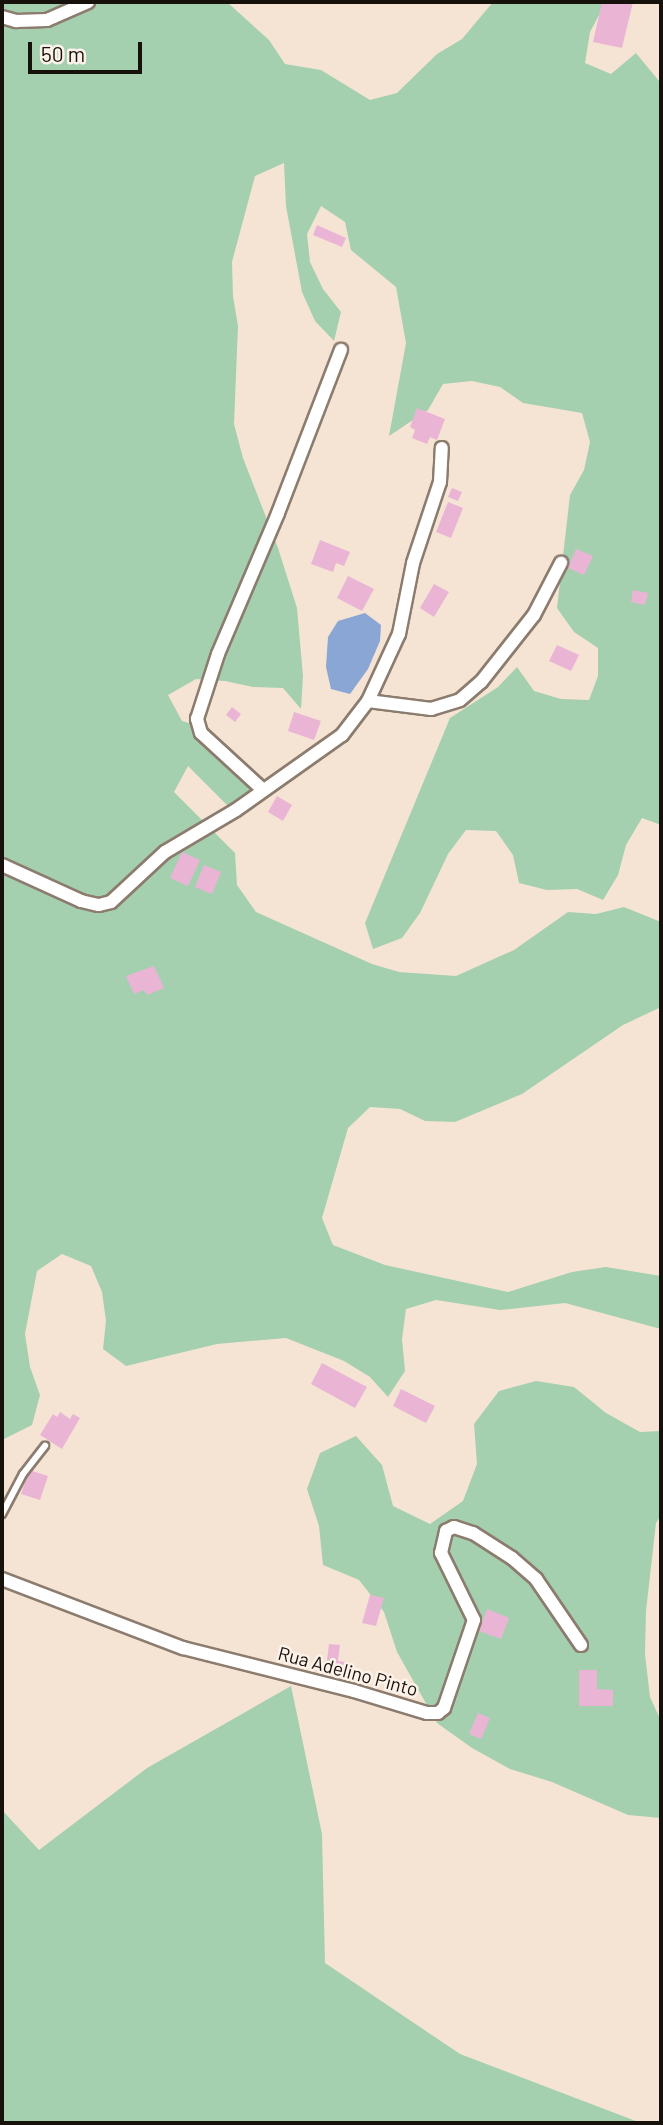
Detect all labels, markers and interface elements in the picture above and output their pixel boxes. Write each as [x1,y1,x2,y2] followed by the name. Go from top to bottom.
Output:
[32,28,145,72] scale bar
[41,41,85,66] text: 50 m
[276,1641,420,1701] street label: Rua Adelino Pinto

